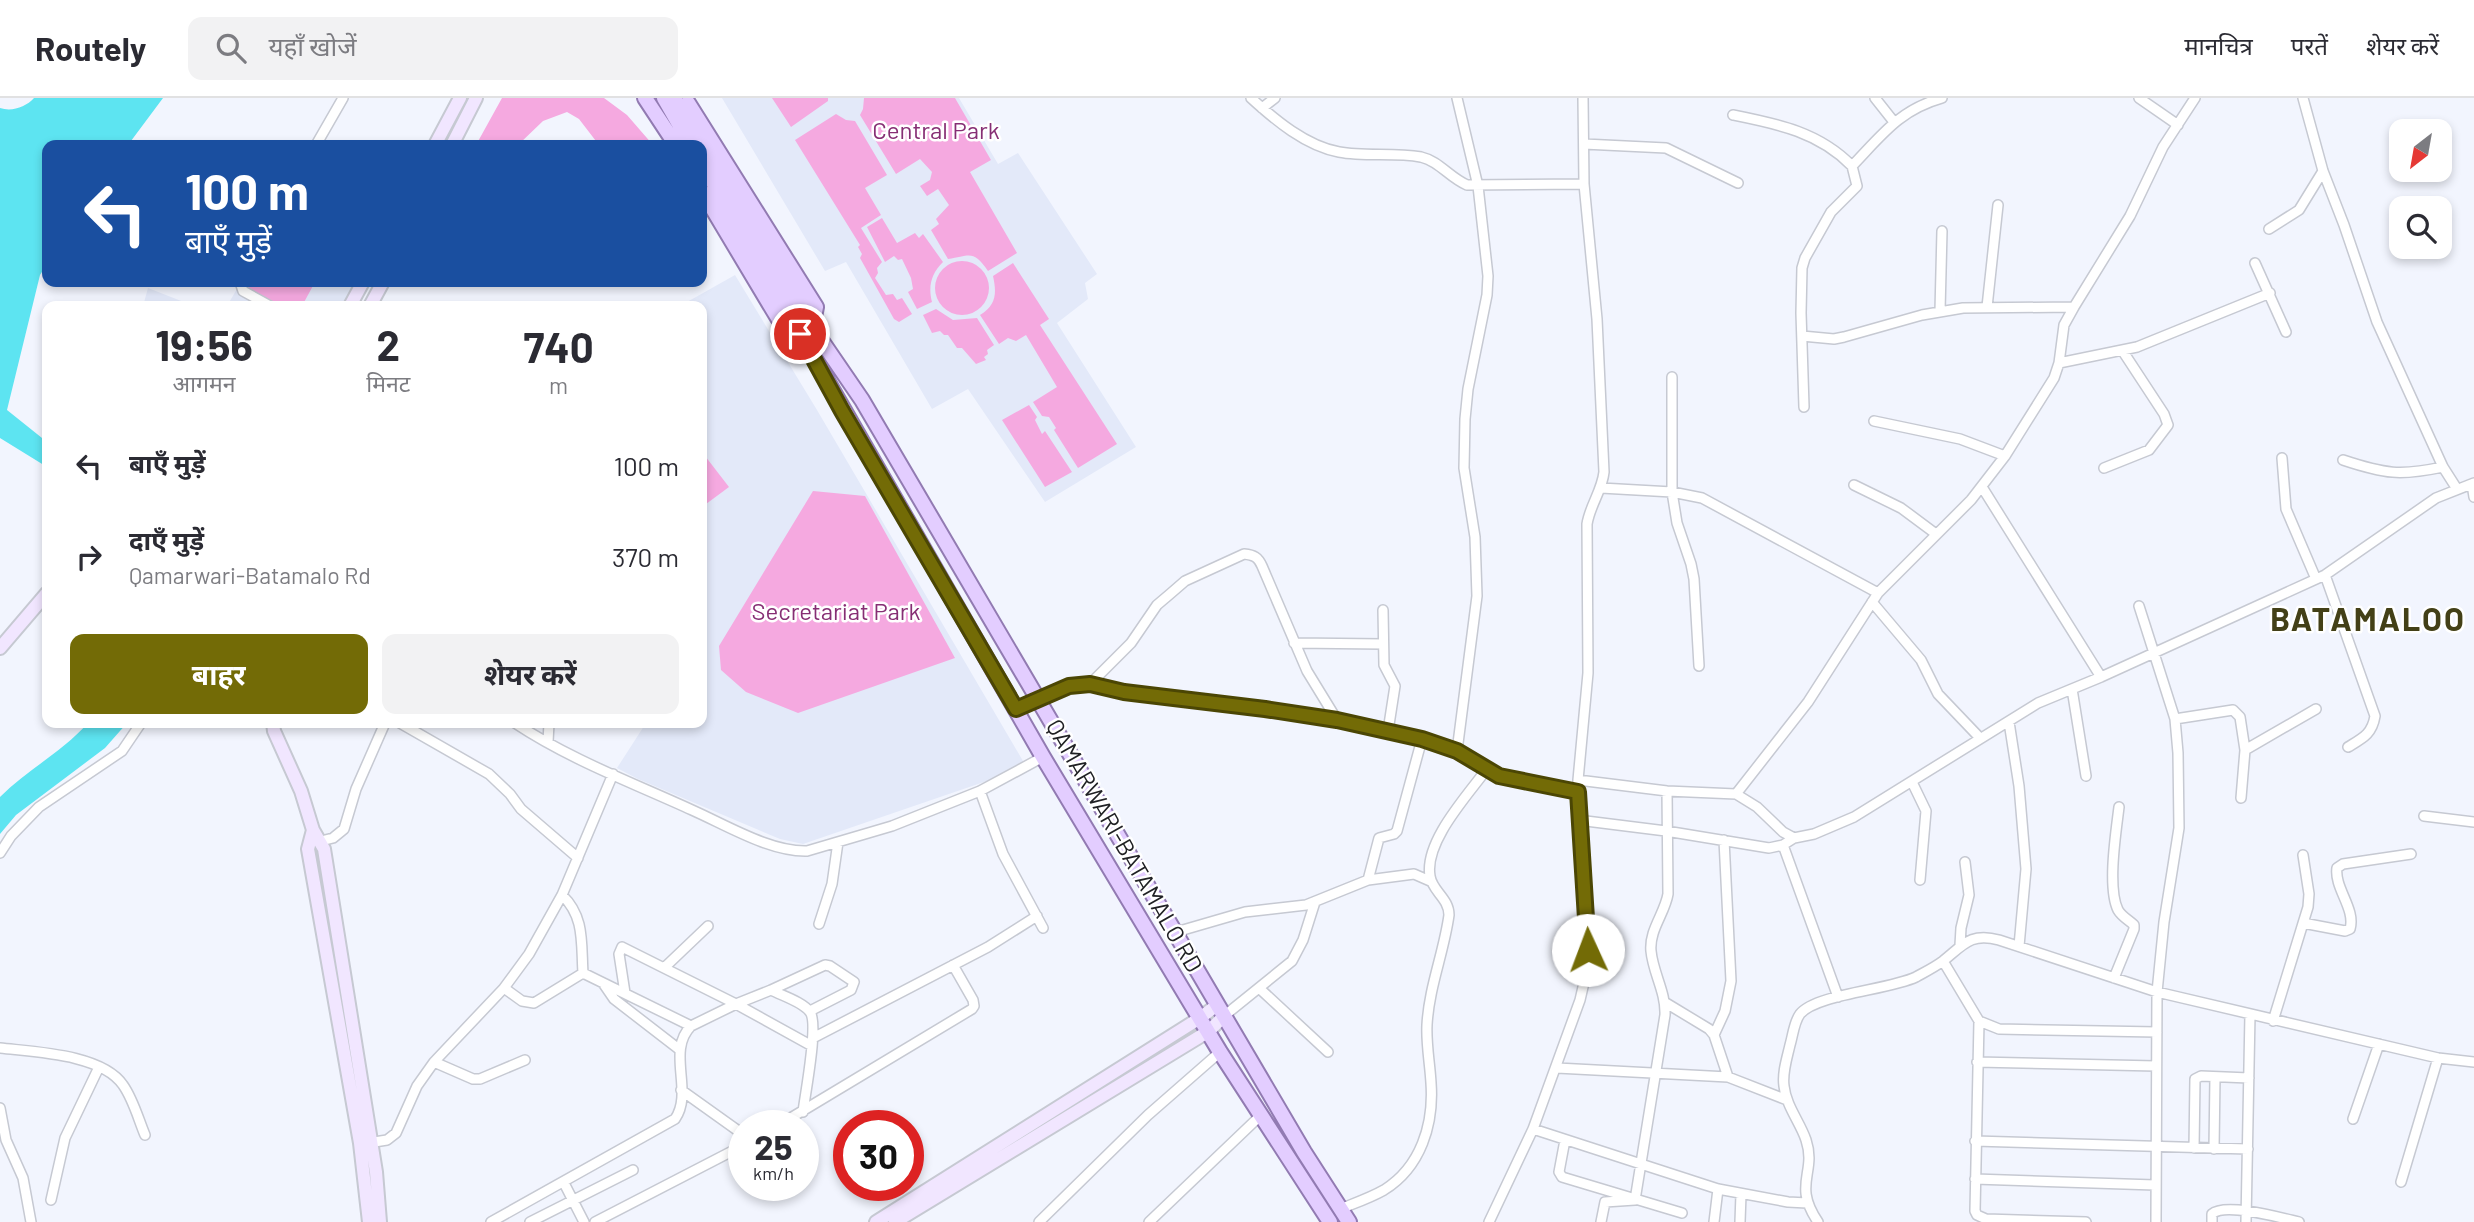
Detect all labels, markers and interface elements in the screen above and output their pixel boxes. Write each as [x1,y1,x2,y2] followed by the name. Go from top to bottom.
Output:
[188,17,678,80] search box
[35,28,146,68] text: Routely
[212,29,250,67] icon: search
[268,30,357,61] text: यहाँ खोजें
[2184,31,2253,60] text: मानचित्र
[2291,31,2328,60] text: परतें
[2366,31,2439,60] text: शेयर करें
[872,115,1000,144] park label: Central Park
[2389,119,2452,182] north arrow
[2389,119,2452,259] map controls
[185,161,309,220] text: 100 m
[70,168,161,259] icon: left
[2389,196,2452,259] button: search
[185,221,272,259] text: बाएँ मुड़ें
[770,304,830,364] pin
[781,315,819,353] icon: arrive
[155,319,253,369] text: 19:56
[376,319,400,369] text: 2
[524,321,594,371] text: 740
[173,369,236,397] text: आगमन
[366,369,410,397] text: मिनट
[549,371,568,399] text: m
[70,447,108,485] icon: left
[129,447,206,478] text: बाएँ मुड़ें
[614,450,679,481] text: 100 m
[129,524,204,555] text: दाएँ मुड़ें
[70,538,108,576] icon: right
[612,541,679,572] text: 370 m
[129,561,371,589] text: Qamarwari-Batamalo Rd
[751,596,921,625] park label: Secretariat Park
[2270,599,2466,637] district label: BATAMALOO
[70,634,368,714] button: बाहर
[382,634,679,714] button: शेयर करें
[1041,714,1210,977] street label: QAMARWARI-BATAMALO RD
[1551,913,1625,987] position arrow
[833,1110,924,1201] speed limit sign: 30
[754,1125,793,1167] text: 25
[753,1162,794,1184] text: km/h

